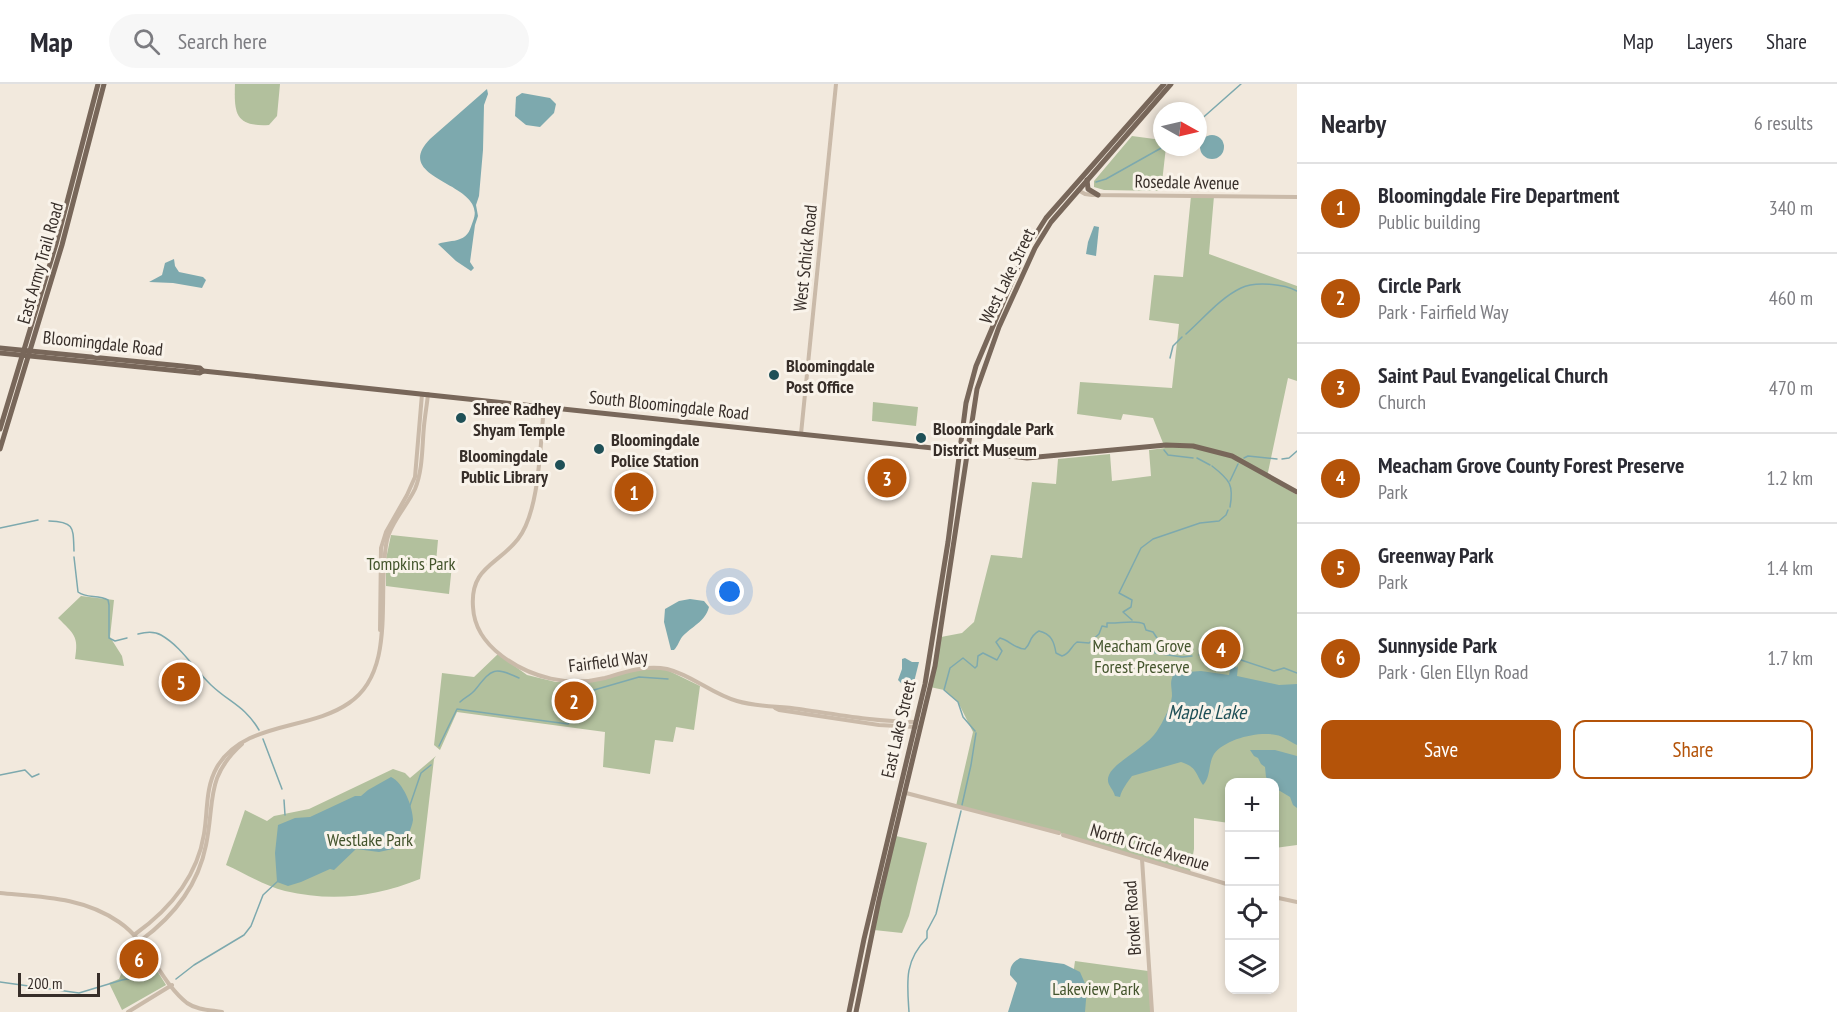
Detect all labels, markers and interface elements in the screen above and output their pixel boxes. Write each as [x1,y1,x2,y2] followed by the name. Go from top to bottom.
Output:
[109,14,529,68] search box
[30,23,73,60] text: Map
[130,25,163,58] icon: search
[178,27,267,55] text: Search here
[1623,28,1654,55] text: Map
[1687,28,1733,55] text: Layers
[1766,28,1807,55] text: Share
[1153,102,1207,156] north arrow
[1321,107,1386,140] text: Nearby
[1754,110,1813,136] text: 6 results
[1134,170,1240,194] street label: Rosedale Avenue
[1378,181,1619,209] text: Bloomingdale Fire Department
[1336,195,1345,221] text: 1
[1769,195,1813,221] text: 340 m
[12,200,68,326] street label: East Army Trail Road
[788,204,822,312] street label: West Schick Road
[1378,209,1481,235] text: Public building
[974,224,1040,328] street label: West Lake Street
[1378,271,1461,299] text: Circle Park
[1336,285,1345,311] text: 2
[1769,285,1813,311] text: 460 m
[1378,299,1509,325] text: Park · Fairfield Way
[42,325,164,361] street label: Bloomingdale Road
[786,354,875,398] place label: Bloomingdale Post Office
[1378,361,1608,389] text: Saint Paul Evangelical Church
[767,368,781,382] marker: Bloomingdale Post Office
[1336,375,1345,401] text: 3
[1769,375,1813,401] text: 470 m
[588,385,750,425] street label: South Bloomingdale Road
[1378,389,1426,415] text: Church
[473,397,565,441] place label: Shree Radhey Shyam Temple
[454,411,468,425] marker: Shree Radhey Shyam Temple
[933,417,1054,461] place label: Bloomingdale Park District Museum
[611,428,700,472] place label: Bloomingdale Police Station
[914,431,928,445] marker: Bloomingdale Park District Museum
[592,442,606,456] marker: Bloomingdale Police Station
[459,444,549,488] place label: Bloomingdale Public Library
[1378,451,1684,479] text: Meacham Grove County Forest Preserve
[868,456,906,500] pin: 3
[553,458,567,472] marker: Bloomingdale Public Library
[1336,465,1345,491] text: 4
[1766,465,1813,491] text: 1.2 km
[614,470,654,514] pin: 1
[1378,479,1408,505] text: Park
[1378,541,1494,569] text: Greenway Park
[367,552,455,575] park label: Tompkins Park
[1336,555,1345,581] text: 5
[1766,555,1813,581] text: 1.4 km
[1378,569,1408,595] text: Park
[715,577,744,606] your location
[1202,626,1240,672] pin: 4
[1378,631,1497,659] text: Sunnyside Park
[1093,634,1191,678] park label: Meacham Grove Forest Preserve
[567,645,649,677] street label: Fairfield Way
[1336,645,1345,671] text: 6
[1767,645,1813,671] text: 1.7 km
[1378,659,1528,685] text: Park · Glen Ellyn Road
[162,660,201,704] pin: 5
[554,678,594,724] pin: 2
[876,678,920,780] street label: East Lake Street
[1168,699,1248,725] water label: Maple Lake
[1321,720,1561,779] button: Save
[1573,720,1813,779] button: Share
[1225,778,1279,994] map controls
[1225,778,1279,832] button: +
[1088,818,1212,876] street label: North Circle Avenue
[327,828,413,851] park label: Westlake Park
[1225,832,1279,886] button: −
[1118,880,1146,956] street label: Broker Road
[1225,886,1279,940] button: locate
[120,936,158,982] pin: 6
[1225,940,1279,994] button: layers
[18,970,100,998] scale bar
[27,973,62,993] text: 200 m
[1052,977,1140,1000] park label: Lakeview Park

